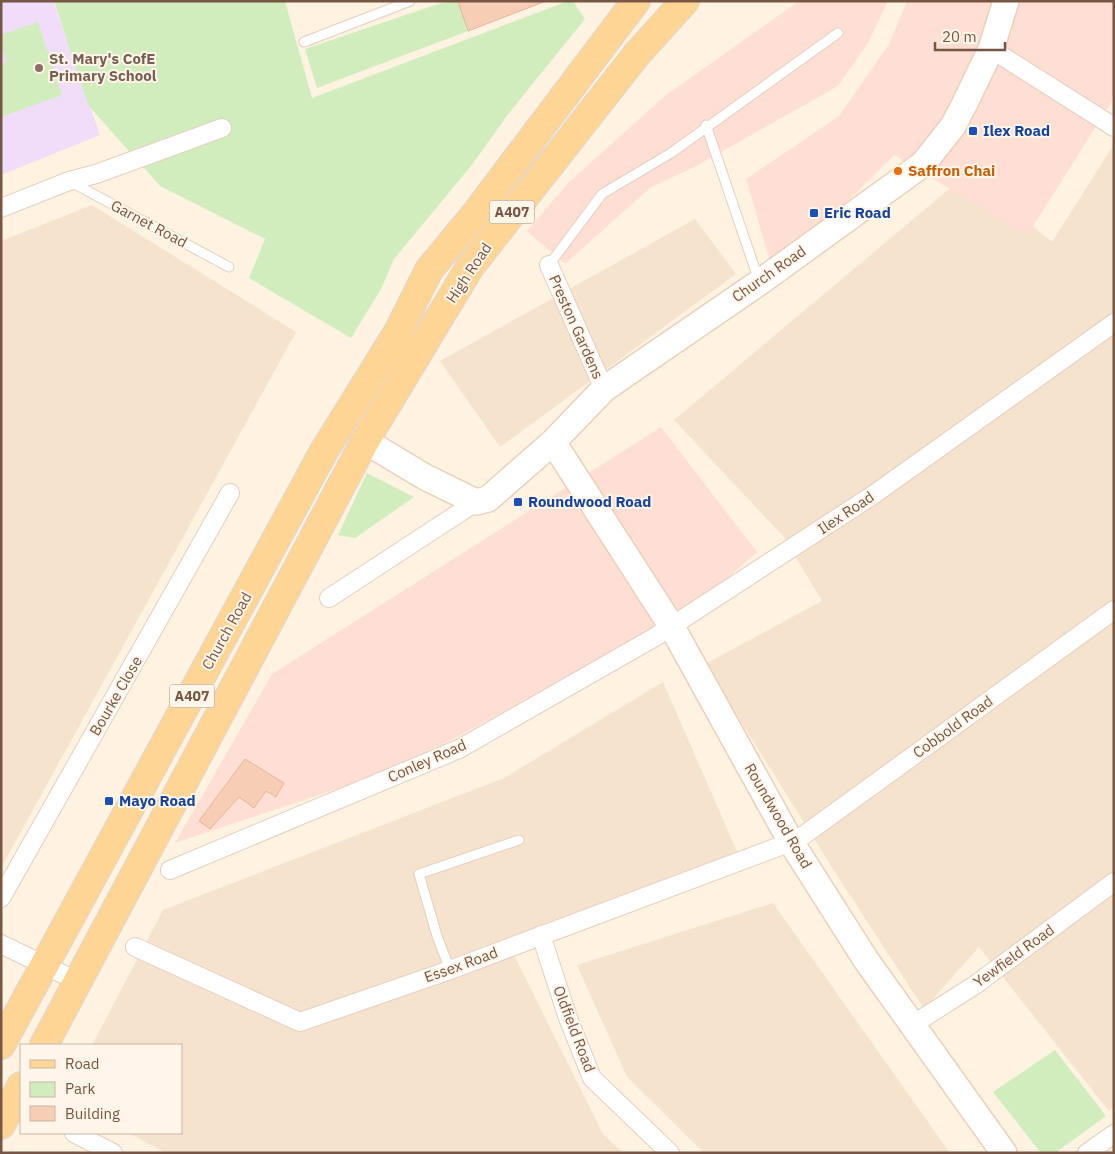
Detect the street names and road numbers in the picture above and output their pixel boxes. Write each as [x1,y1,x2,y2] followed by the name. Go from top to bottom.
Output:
[108,195,191,252] street label: Garnet Road
[490,200,534,223] road number: A407
[441,239,496,307] street label: High Road
[728,241,809,306] street label: Church Road
[545,272,608,382] street label: Preston Gardens
[814,487,877,538] street label: Ilex Road
[197,589,256,673] street label: Church Road
[85,652,146,739] street label: Bourke Close
[170,684,214,708] road number: A407
[909,691,996,762] street label: Cobbold Road
[385,735,469,786] street label: Conley Road
[741,760,816,872] street label: Roundwood Road
[970,920,1058,991] street label: Yewfield Road
[421,942,500,987] street label: Essex Road
[549,983,600,1075] street label: Oldfield Road

